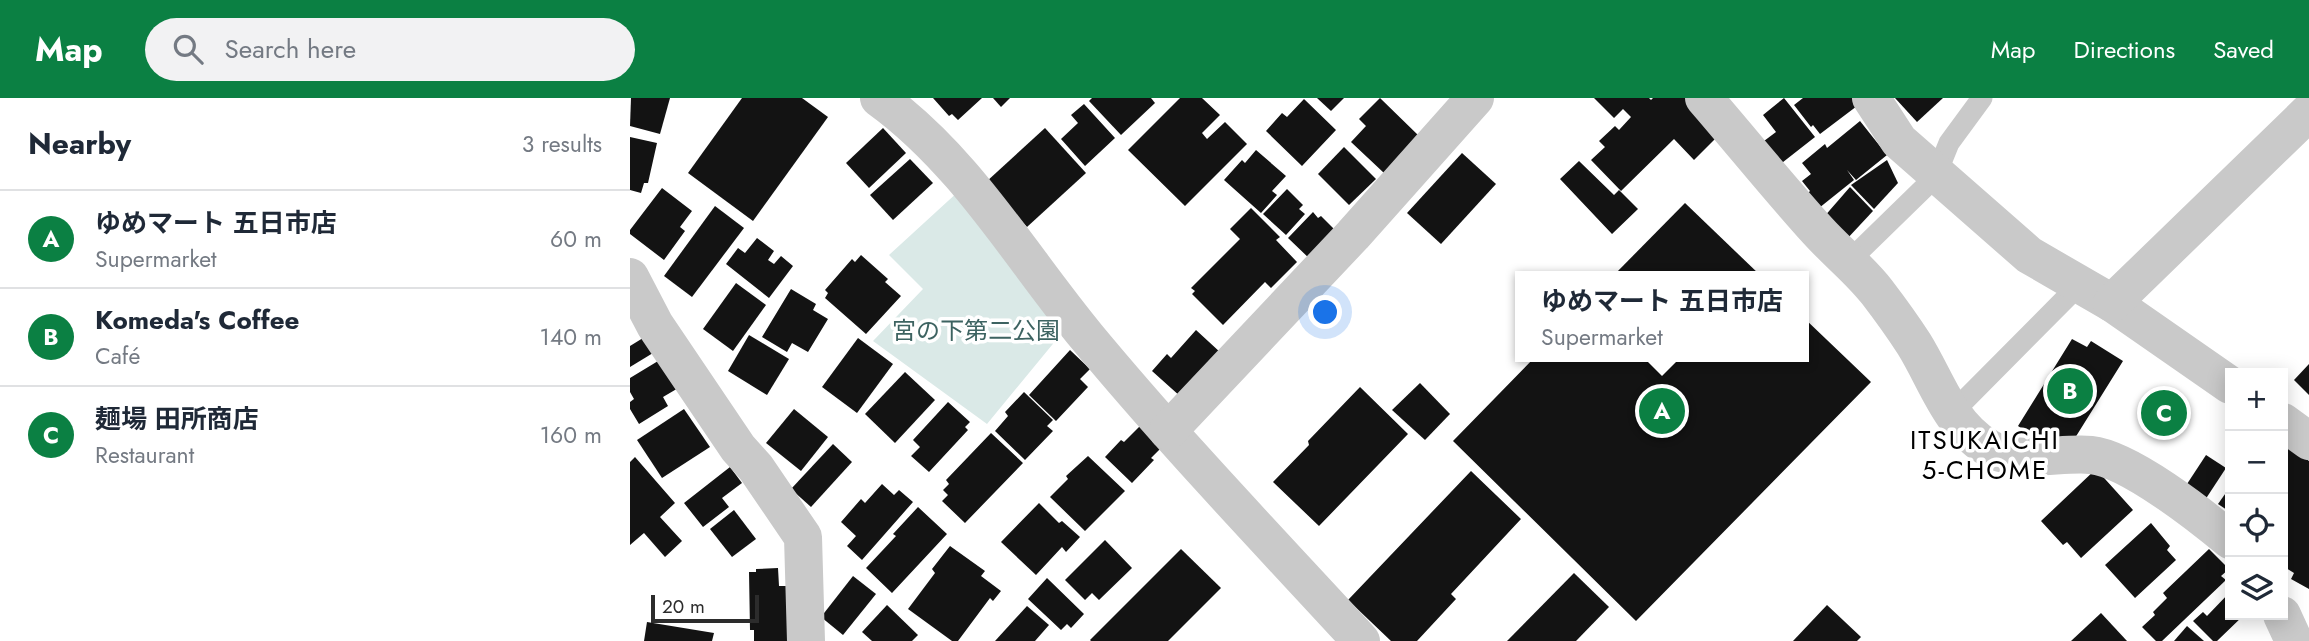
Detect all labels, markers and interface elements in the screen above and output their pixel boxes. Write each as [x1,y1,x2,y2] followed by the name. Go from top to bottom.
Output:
[145,18,635,81] search box
[35,26,103,73] text: Map
[169,30,207,68] icon: search
[225,30,356,68] text: Search here
[1991,32,2036,67] text: Map
[2074,32,2175,67] text: Directions
[2213,32,2274,67] text: Saved
[28,122,131,165] text: Nearby
[522,127,602,161] text: 3 results
[95,204,337,242] text: ゆめマート 五日市店
[43,222,59,256] text: A
[550,222,602,256] text: 60 m
[95,242,217,276] text: Supermarket
[1515,271,1809,362] popup
[1541,282,1783,320] text: ゆめマート 五日市店
[1308,295,1342,329] your location
[95,301,300,339] text: Komeda's Coffee
[892,313,1060,348] park label: 宮の下第二公園
[43,320,59,354] text: B
[540,320,602,354] text: 140 m
[1541,320,1663,354] text: Supermarket
[95,339,140,373] text: Café
[2047,365,2093,417] pin: B
[2225,368,2288,620] map controls
[2225,368,2288,431] button: +
[1639,385,1685,437] pin: A
[2141,387,2187,439] pin: C
[95,400,259,438] text: 麺場 田所商店
[43,418,59,452] text: C
[540,418,602,452] text: 160 m
[1910,421,2060,489] district label: ITSUKAICHI 5-CHOME
[2225,431,2288,494] button: −
[95,438,194,472] text: Restaurant
[2225,494,2288,557] button: locate
[2225,557,2288,620] button: layers
[651,592,760,624] scale bar
[662,593,705,620] text: 20 m

